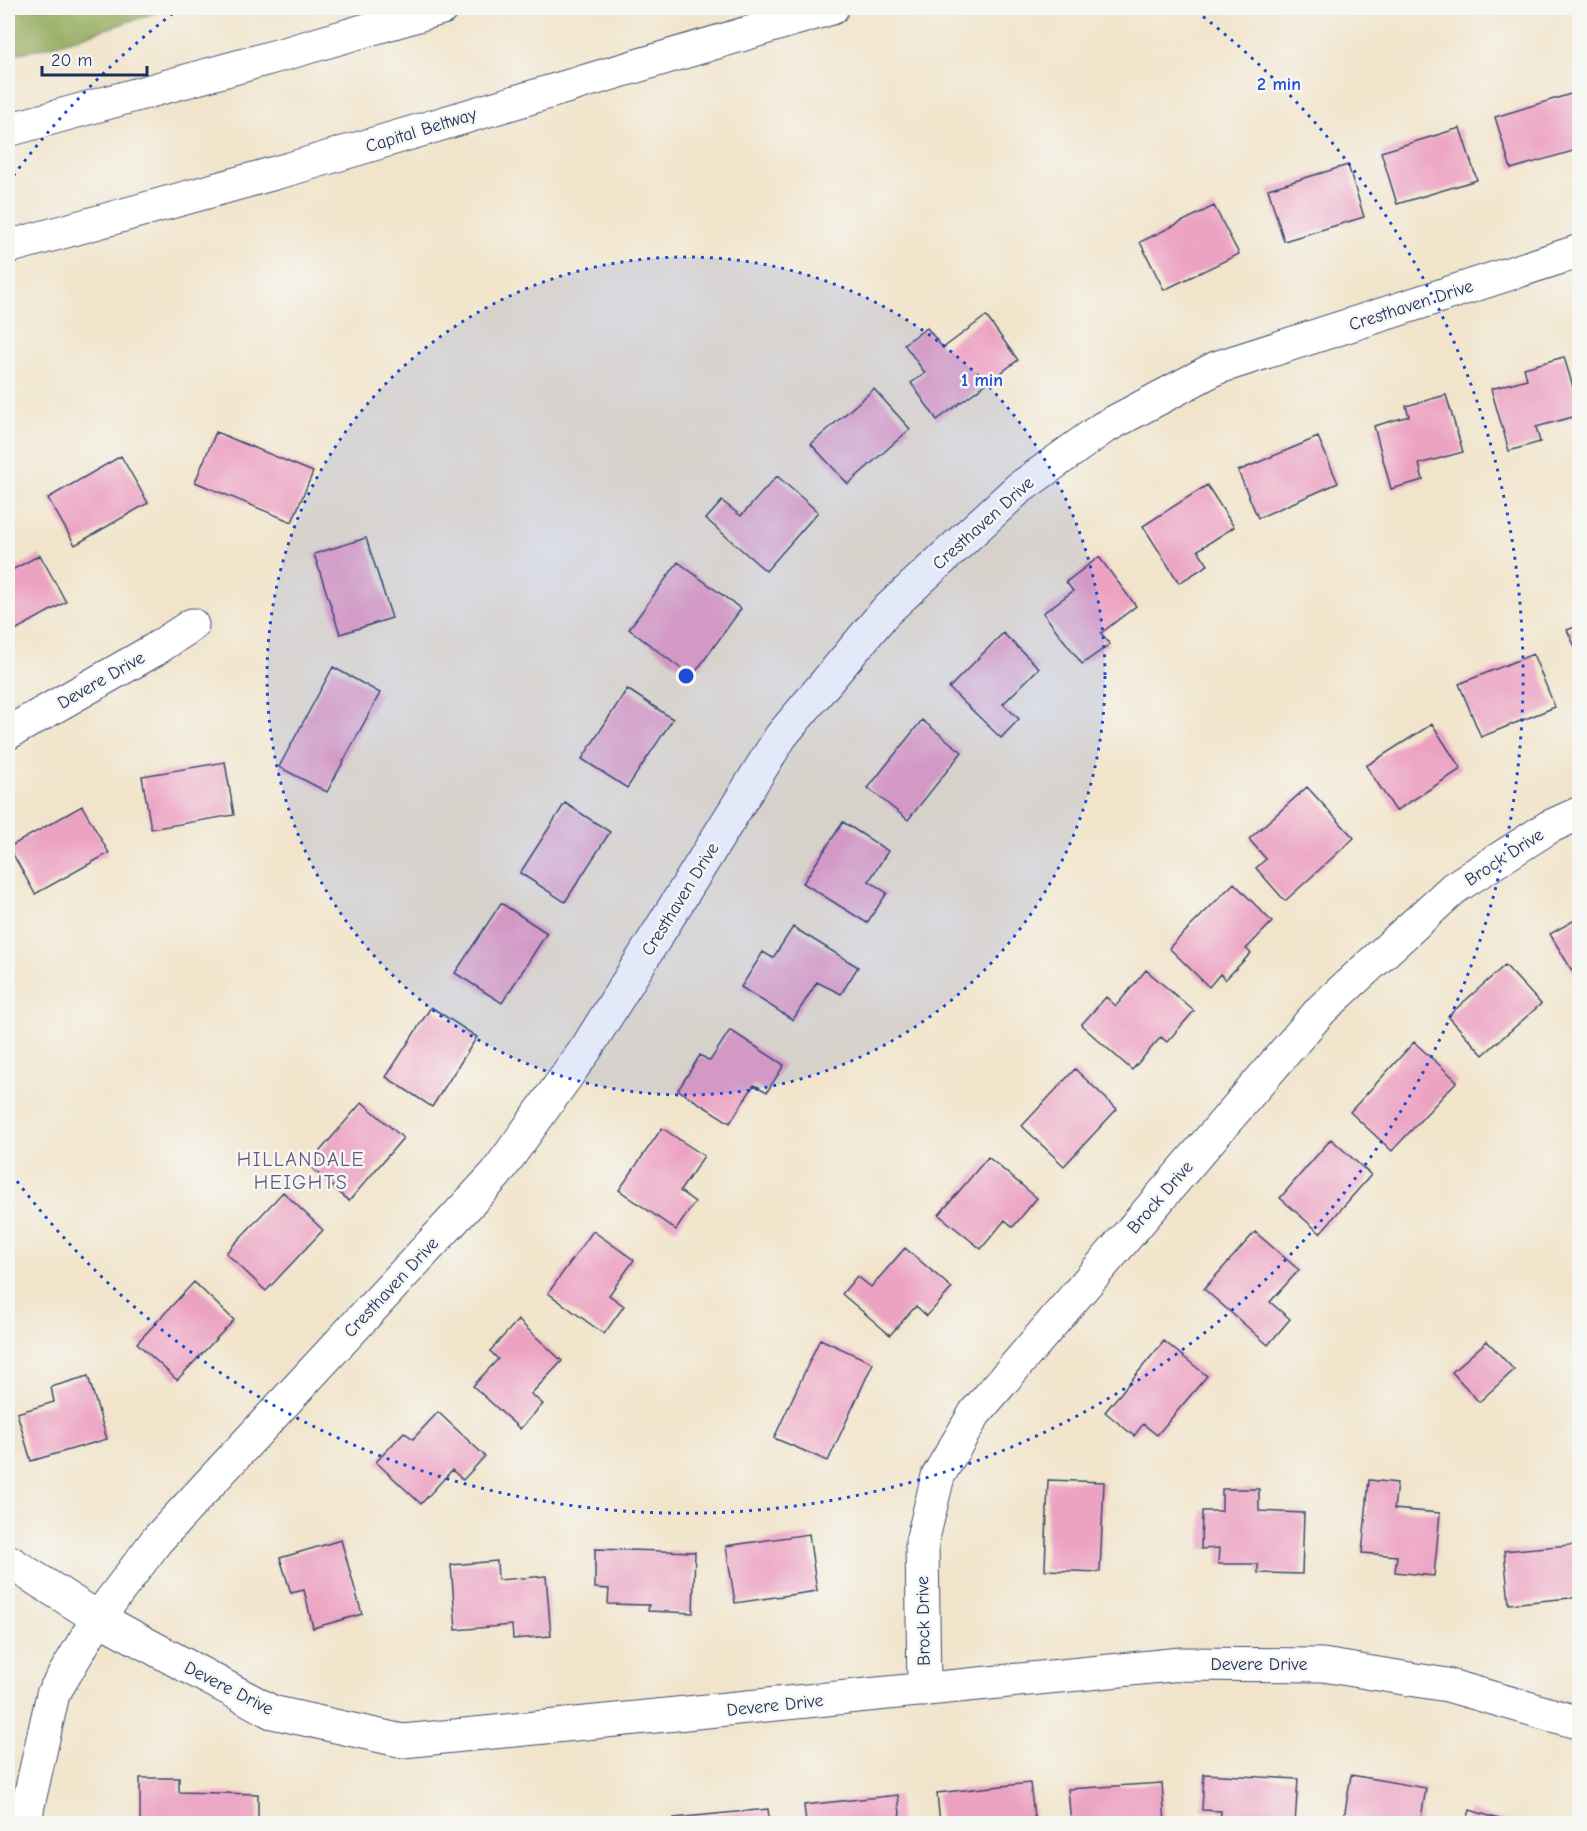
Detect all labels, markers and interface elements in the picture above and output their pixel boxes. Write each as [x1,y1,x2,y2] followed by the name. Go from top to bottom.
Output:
[42,39,147,77] scale bar
[51,50,92,71] text: 20 m
[1257,74,1301,95] text: 2 min
[363,103,480,157] street label: Capital Beltway
[1346,276,1476,335] street label: Cresthaven Drive
[961,370,1003,391] text: 1 min
[928,472,1038,574] street label: Cresthaven Drive
[54,647,149,714] street label: Devere Drive
[676,666,696,686] centre of rings
[1461,824,1548,891] street label: Brock Drive
[637,839,724,960] street label: Cresthaven Drive
[237,1148,365,1194] district label: HILLANDALE HEIGHTS
[1123,1157,1198,1238] street label: Brock Drive
[340,1233,443,1342] street label: Cresthaven Drive
[912,1576,935,1666] street label: Brock Drive
[1210,1654,1308,1675] street label: Devere Drive
[181,1657,277,1720] street label: Devere Drive
[726,1690,824,1721] street label: Devere Drive

